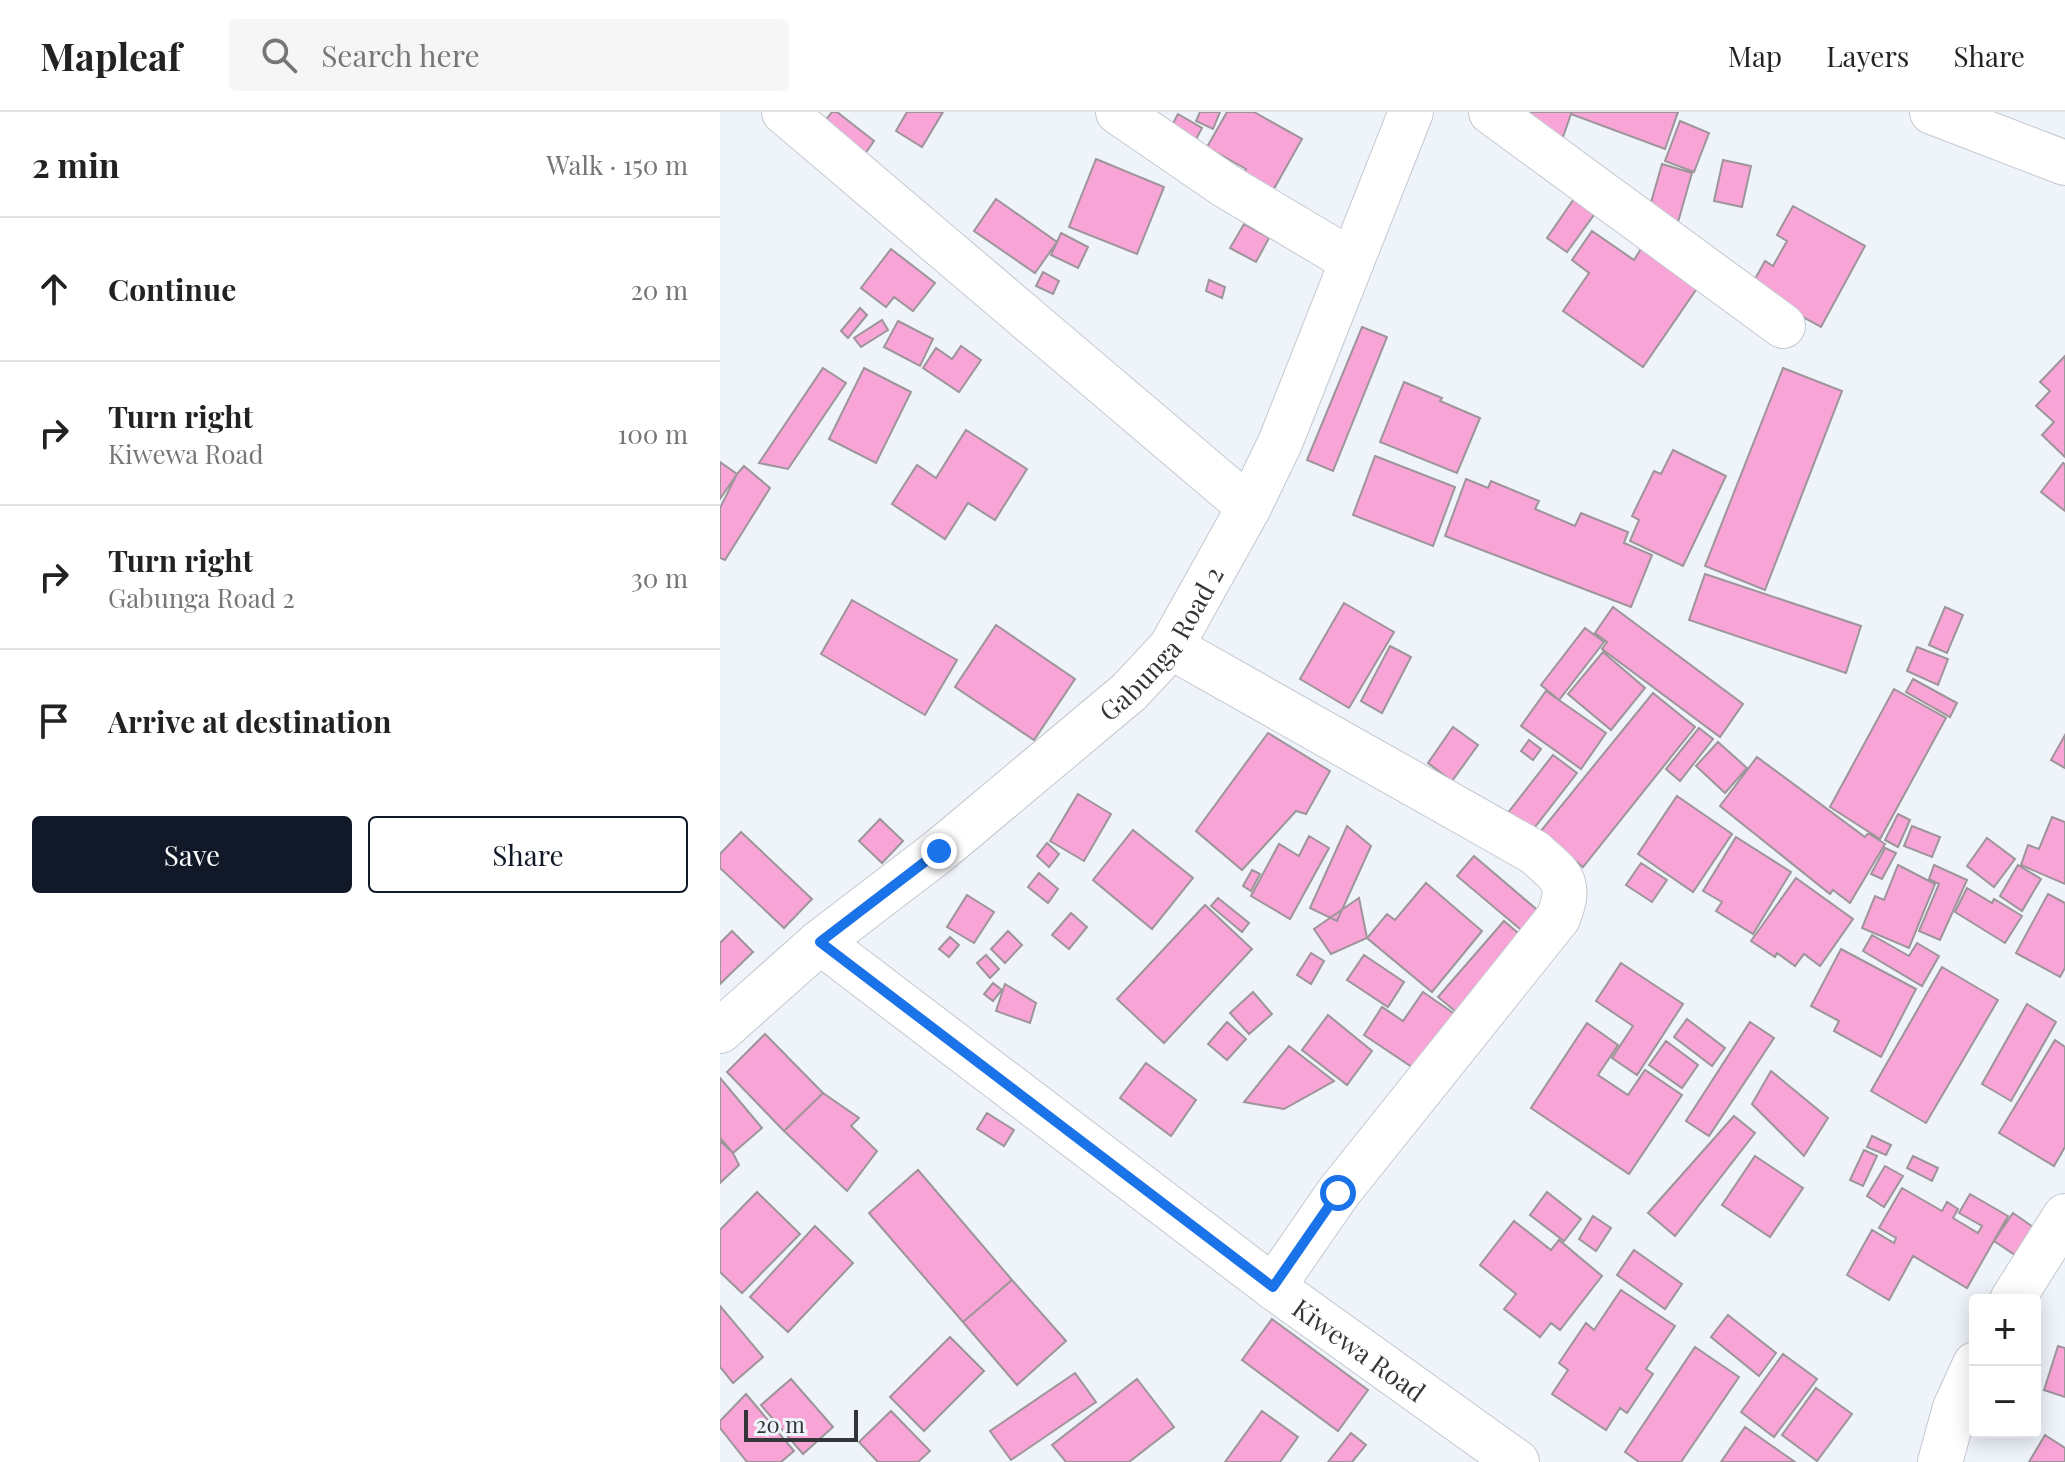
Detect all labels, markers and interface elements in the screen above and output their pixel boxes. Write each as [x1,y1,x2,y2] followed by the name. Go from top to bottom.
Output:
[229,19,789,91] search box
[40,30,181,81] text: Mapleaf
[257,33,301,77] icon: search
[321,35,480,75] text: Search here
[1728,37,1782,74] text: Map
[1826,37,1909,74] text: Layers
[1953,37,2025,74] text: Share
[32,141,120,187] text: 2 min
[546,147,688,182] text: Walk · 150 m
[32,267,76,311] icon: ahead
[108,269,236,309] text: Continue
[630,272,688,307] text: 20 m
[108,396,253,436] text: Turn right
[32,411,76,455] icon: right
[618,416,688,451] text: 100 m
[108,436,264,471] text: Kiwewa Road
[108,540,253,580] text: Turn right
[32,555,76,599] icon: right
[1091,559,1230,728] street label: Gabunga Road 2
[631,560,688,595] text: 30 m
[108,580,295,615] text: Gabunga Road 2
[32,699,76,743] icon: arrive
[108,701,391,741] text: Arrive at destination
[32,816,352,893] button: Save
[368,816,688,893] button: Share
[921,833,957,869] route end
[1320,1175,1356,1211] route start
[1286,1290,1433,1409] street label: Kiwewa Road
[1969,1294,2041,1438] map controls
[1969,1294,2041,1366] button: +
[1969,1366,2041,1438] button: −
[744,1406,858,1442] scale bar
[756,1409,805,1439] text: 20 m

